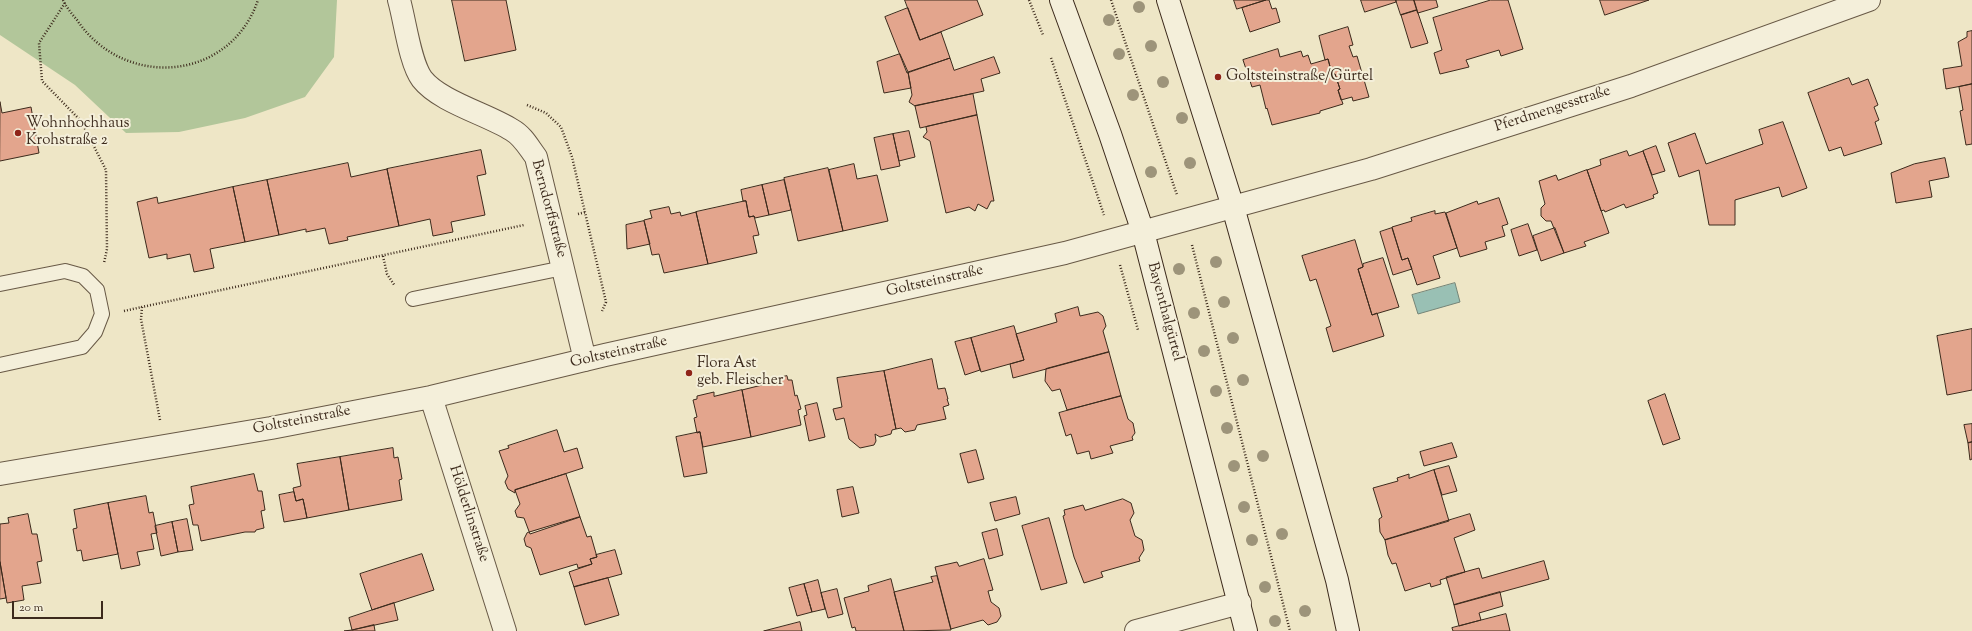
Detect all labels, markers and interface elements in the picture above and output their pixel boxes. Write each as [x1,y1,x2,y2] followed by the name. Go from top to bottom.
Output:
[1226,68,1373,86] place label: Goltsteinstraße/Gürtel
[1213,72,1223,82] marker: Goltsteinstraße/Gürtel
[1493,83,1613,137] street label: Pferdmengesstraße
[26,115,129,150] place label: Wohnhochhaus Krohstraße 2
[13,128,23,138] marker: Wohnhochhaus Krohstraße 2
[526,158,570,260] street label: Berndorffstraße
[1142,261,1186,363] street label: Bayenthalgürtel
[885,262,985,302] street label: Goltsteinstraße
[569,333,669,373] street label: Goltsteinstraße
[697,355,783,390] place label: Flora Ast geb. Fleischer
[684,368,694,378] marker: Flora Ast geb. Fleischer
[252,403,352,439] street label: Goltsteinstraße
[444,463,492,565] street label: Hölderlinstraße
[14,593,105,619] scale bar
[19,599,43,617] text: 20 m

